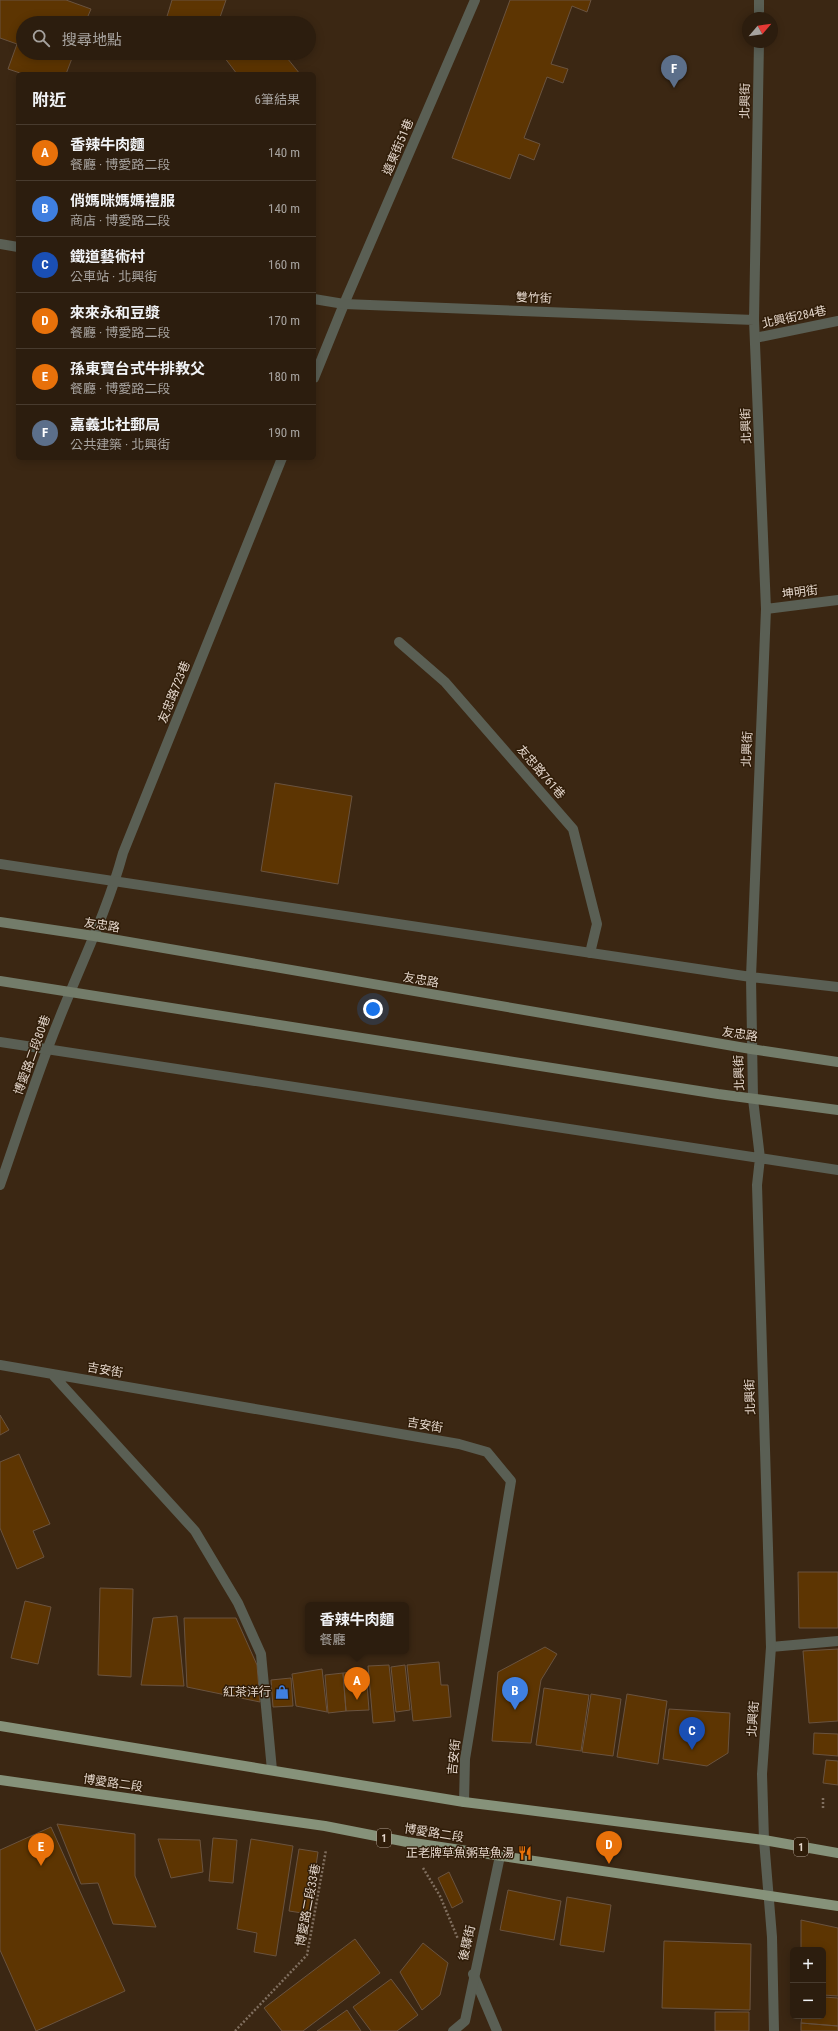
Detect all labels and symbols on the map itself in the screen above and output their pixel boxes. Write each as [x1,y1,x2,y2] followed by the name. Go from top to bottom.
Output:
[742,12,778,48] north arrow
[661,55,687,88] pin: F
[738,83,752,119] street label: 北興街
[380,117,416,177] street label: 遠東街51巷
[516,290,552,306] street label: 雙竹街
[760,303,828,331] street label: 北興街284巷
[738,408,754,444] street label: 北興街
[781,583,819,601] street label: 坤明街
[155,659,193,725] street label: 友忠路723巷
[739,731,755,767] street label: 北興街
[514,743,568,801] street label: 友忠路761巷
[83,915,121,935] street label: 友忠路
[402,970,440,990] street label: 友忠路
[363,999,383,1019] your location
[11,1013,53,1097] street label: 博愛路二段80巷
[721,1024,759,1044] street label: 友忠路
[731,1055,747,1091] street label: 北興街
[86,1360,124,1380] street label: 吉安街
[742,1379,758,1415] street label: 北興街
[406,1415,444,1435] street label: 吉安街
[344,1667,370,1700] pin: A
[502,1677,528,1710] pin: B
[274,1684,290,1700] shop icon: 紅茶洋行
[223,1685,271,1699] place label: 紅茶洋行
[745,1701,761,1737] street label: 北興街
[679,1717,705,1750] pin: C
[445,1738,463,1776] street label: 吉安街
[82,1772,144,1794] street label: 博愛路二段
[403,1821,465,1845] street label: 博愛路二段
[377,1829,391,1847] road number: 1
[596,1831,622,1864] pin: D
[28,1833,54,1866] pin: E
[794,1838,808,1856] road number: 1
[517,1845,533,1861] restaurant icon: 正老牌草魚粥草魚湯
[406,1846,514,1860] place label: 正老牌草魚粥草魚湯
[293,1863,323,1947] street label: 博愛路二段33巷
[456,1924,478,1962] street label: 後驛街

